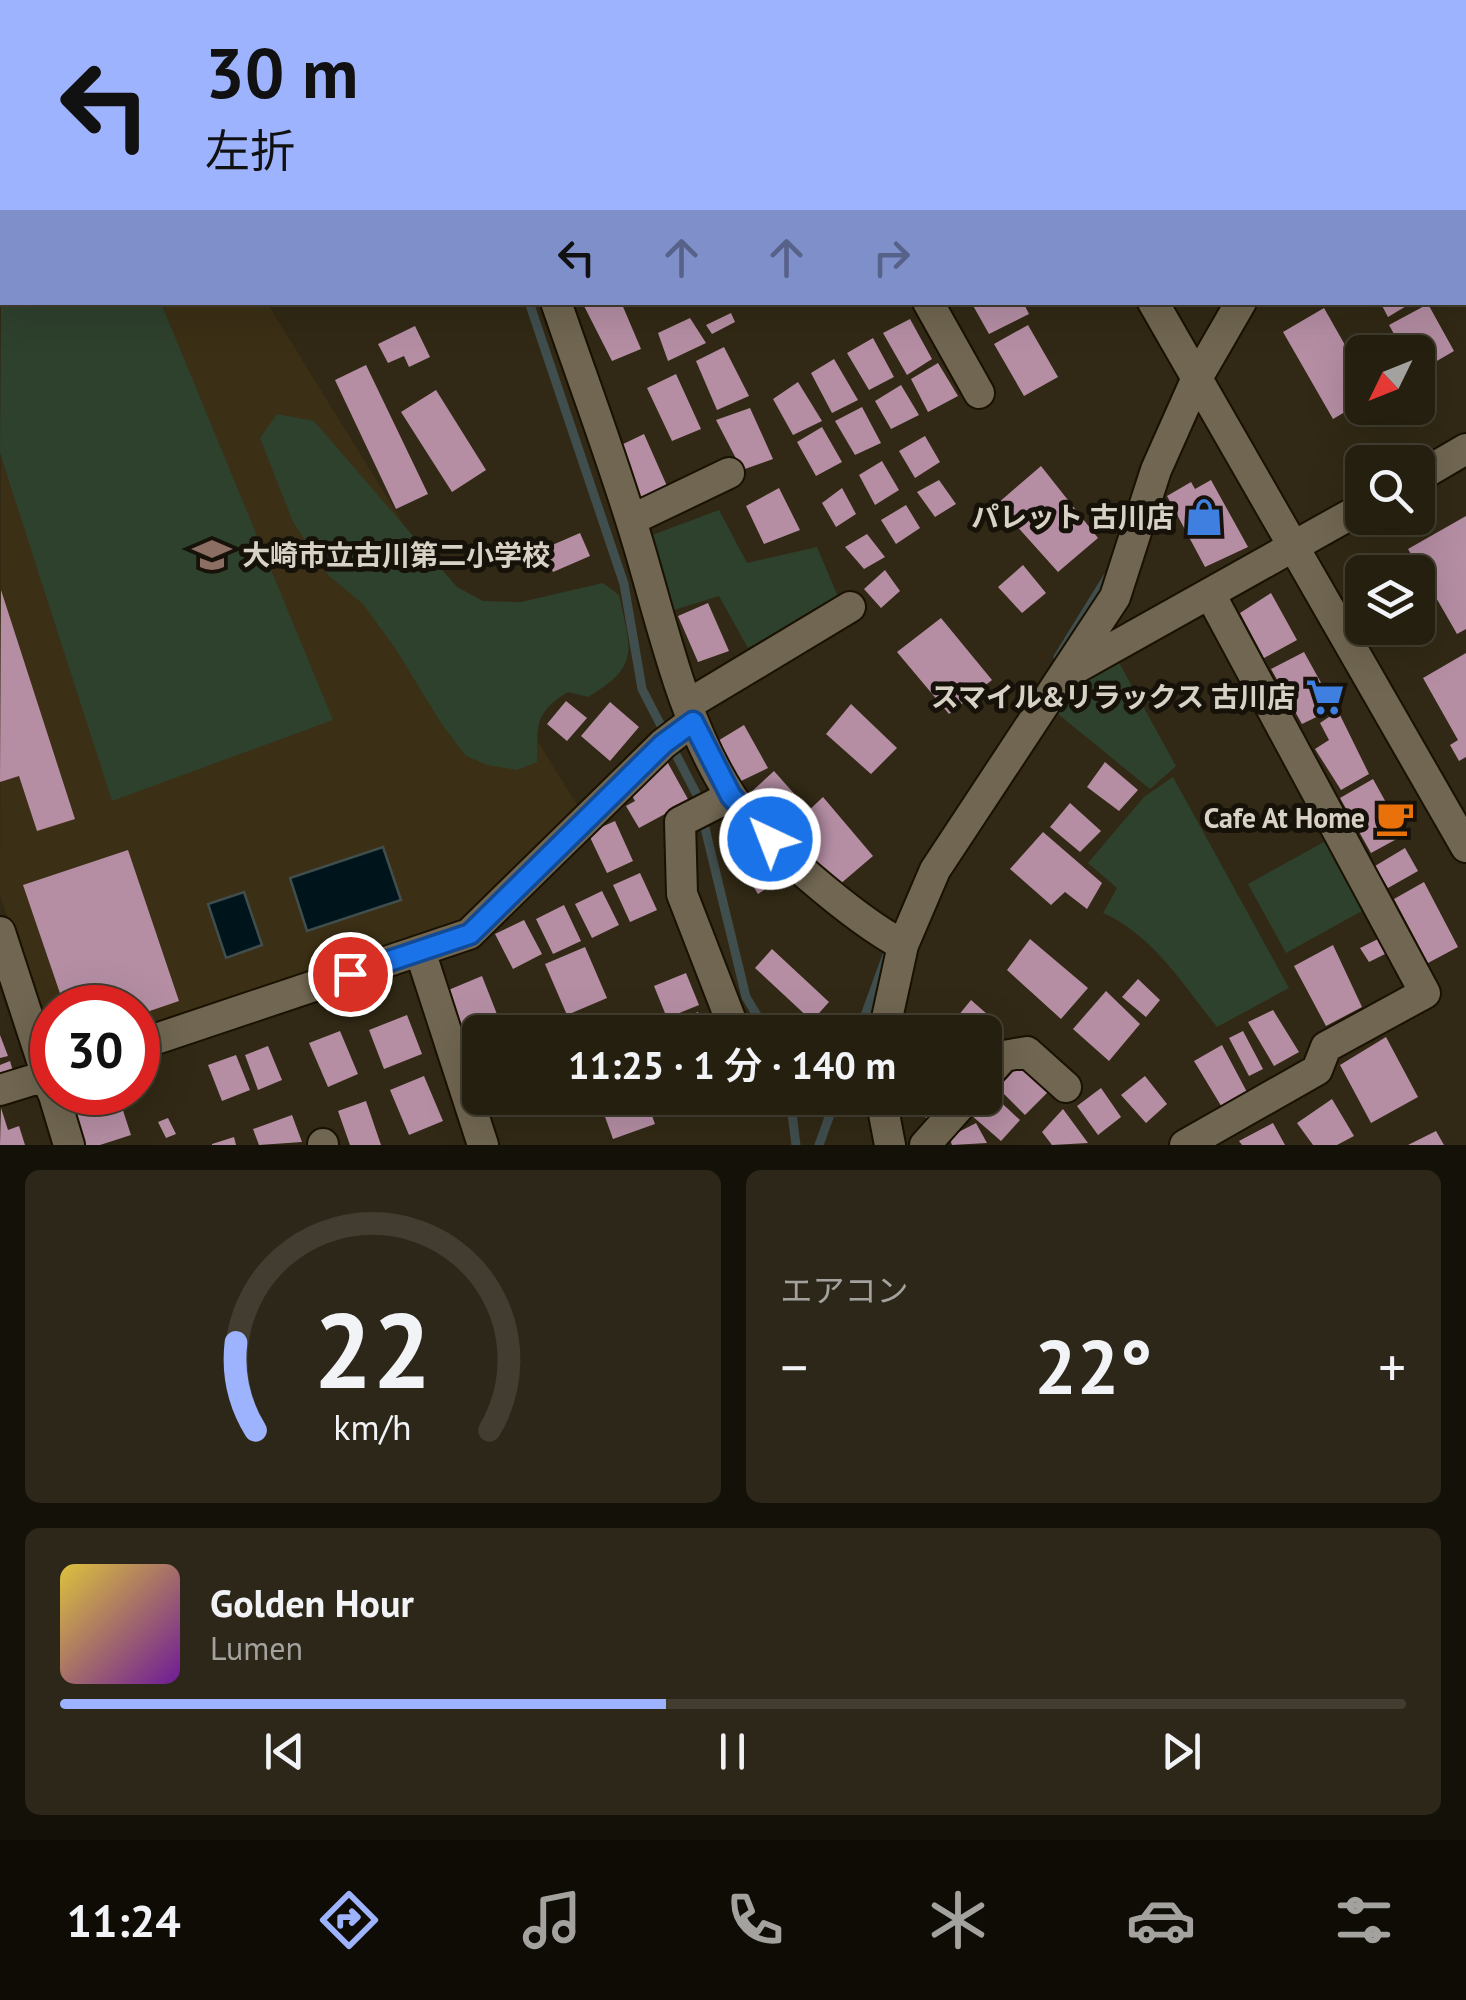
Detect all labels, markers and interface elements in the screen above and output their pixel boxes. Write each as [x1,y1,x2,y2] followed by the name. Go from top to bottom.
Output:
[205,27,358,117] text: 30 m
[40,40,170,170] icon: left
[205,121,295,179] text: 左折
[549,230,604,285] icon: left
[654,230,709,285] icon: ahead
[759,230,814,285] icon: ahead
[864,230,919,285] icon: right
[1345,335,1435,425] north arrow
[1345,335,1435,645] map controls
[1345,445,1435,535] button: search
[1183,496,1225,538] shop icon: パレット 古川店
[971,498,1174,535] place label: パレット 古川店
[191,534,233,576] school or university icon: 大崎市立古川第二小学校
[242,536,550,573] place label: 大崎市立古川第二小学校
[1345,555,1435,645] button: layers
[1304,676,1346,718] supermarket icon: スマイル&リラックス 古川店
[931,678,1295,715] place label: スマイル&リラックス 古川店
[718,787,822,891] position arrow
[1374,797,1416,839] cafe icon: Cafe At Home
[1204,799,1365,836] place label: Cafe At Home
[308,932,393,1017] pin
[323,947,378,1002] icon: arrive
[30,985,160,1115] speed limit sign: 30
[568,1040,896,1089] text: 11:25 · 1 分 · 140 m
[781,1269,909,1311] text: エアコン
[314,1282,432,1417] text: 22
[1034,1318,1152,1415] text: 22°
[781,1331,808,1402] text: −
[1378,1331,1406,1402] text: +
[334,1404,412,1450] text: km/h
[210,1578,414,1627] text: Golden Hour
[210,1627,303,1669] text: Lumen
[257,1724,312,1779] icon: previous
[705,1724,760,1779] icon: pause
[1154,1724,1209,1779] icon: next
[314,1885,384,1955] icon: directions
[517,1885,587,1955] icon: music
[720,1885,790,1955] icon: phone
[923,1885,993,1955] icon: climate
[1126,1885,1196,1955] icon: car
[1329,1885,1399,1955] icon: filters
[67,1891,181,1949] text: 11:24

